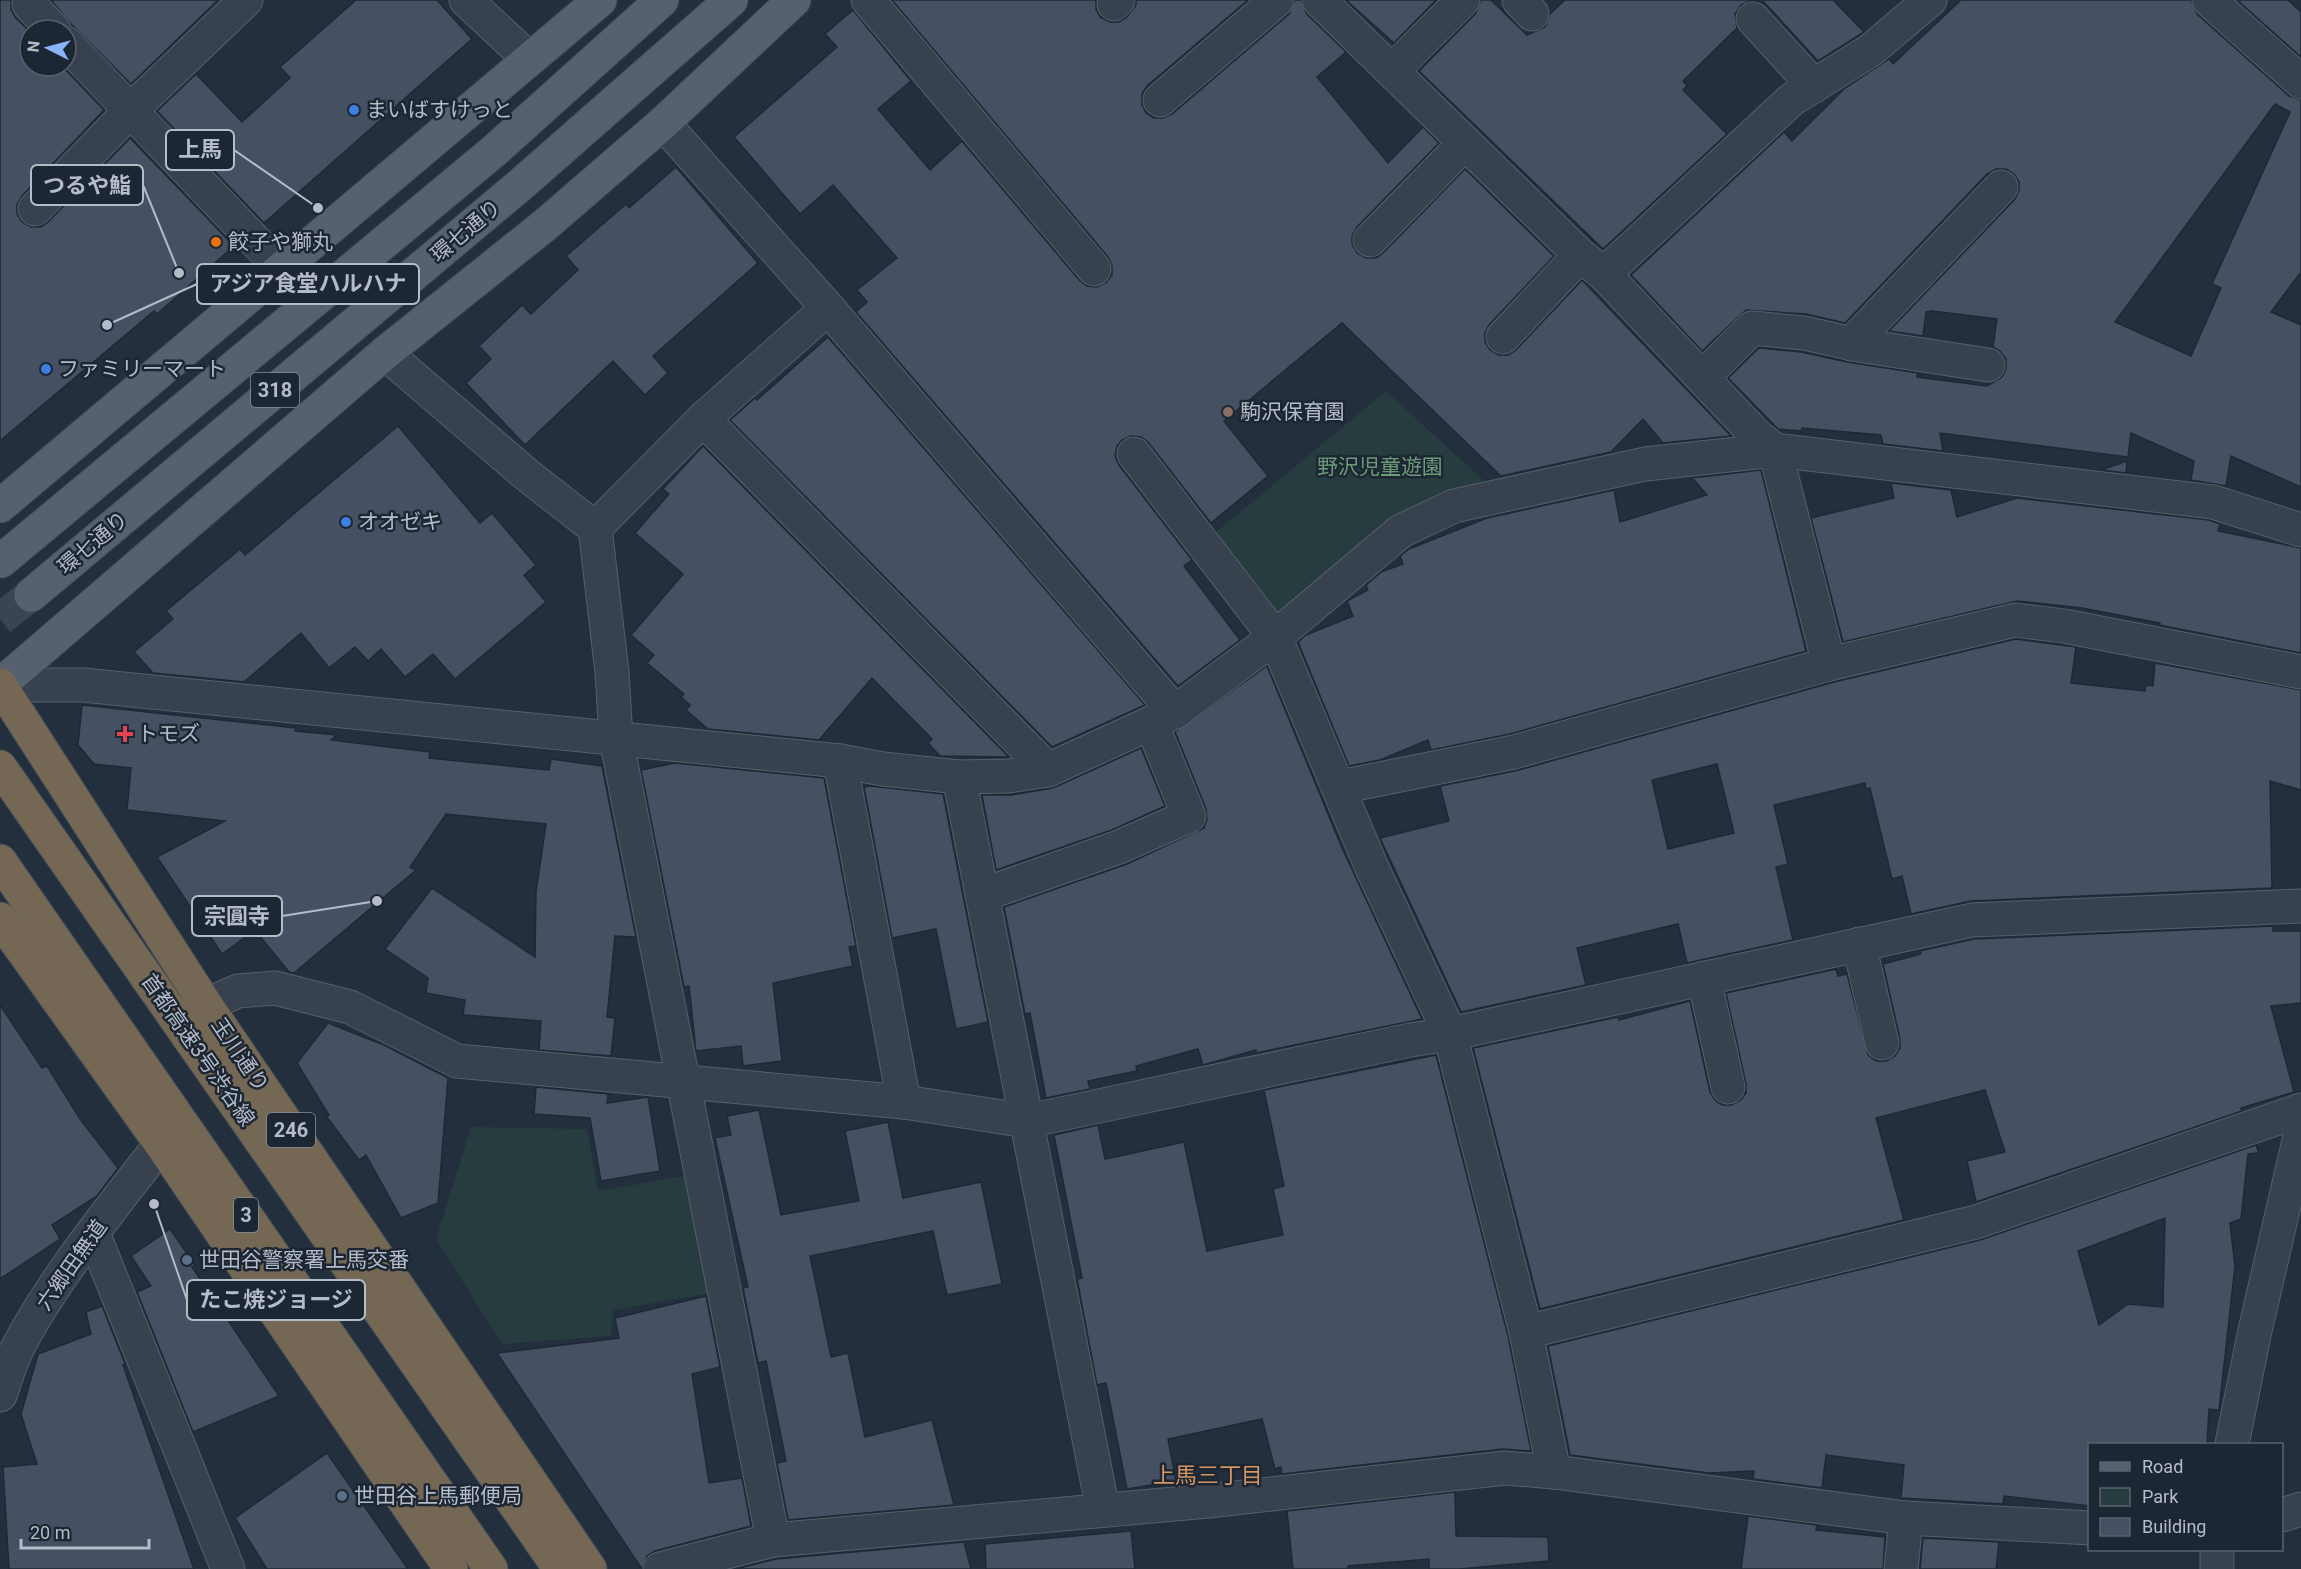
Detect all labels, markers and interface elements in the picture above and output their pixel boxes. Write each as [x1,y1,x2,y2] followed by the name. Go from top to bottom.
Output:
[18,18,78,78] north arrow
[24,40,44,53] text: N
[366,98,513,122] place label: まいばすけっと
[347,103,361,117] marker: まいばすけっと
[166,130,234,170] callout: 上馬
[178,137,222,162] text: 上馬
[31,165,143,205] callout: つるや鮨
[43,173,131,198] text: つるや鮨
[426,195,506,267] street label: 環七通り
[228,230,333,254] place label: 餃子や獅丸
[209,235,223,249] marker: 餃子や獅丸
[197,264,419,304] callout: アジア食堂ハルハナ
[209,271,407,296] text: アジア食堂ハルハナ
[58,357,226,381] place label: ファミリーマート
[39,362,53,376] marker: ファミリーマート
[251,373,299,407] road number: 318
[1240,400,1345,424] place label: 駒沢保育園
[1221,405,1235,419] marker: 駒沢保育園
[1317,455,1443,479] park label: 野沢児童遊園
[53,507,133,579] street label: 環七通り
[358,510,442,534] place label: オオゼキ
[339,515,353,529] marker: オオゼキ
[137,722,200,746] place label: トモズ
[118,727,132,741] marker: トモズ
[192,896,282,936] callout: 宗圓寺
[204,904,270,929] text: 宗圓寺
[137,969,259,1131] street label: 首都高速3号渋谷線
[207,1013,273,1097] street label: 玉川通り
[267,1113,315,1147] road number: 246
[234,1198,258,1232] road number: 3
[32,1215,112,1315] street label: 六郷田無道
[199,1248,409,1272] place label: 世田谷警察署上馬交番
[180,1253,194,1267] marker: 世田谷警察署上馬交番
[187,1280,365,1320] callout: たこ焼ジョージ
[199,1287,353,1312] text: たこ焼ジョージ
[2088,1443,2283,1551] legend
[2142,1456,2183,1477] text: Road
[1153,1463,1263,1488] district label: 上馬三丁目
[354,1484,522,1508] place label: 世田谷上馬郵便局
[2142,1486,2179,1507] text: Park
[335,1489,349,1503] marker: 世田谷上馬郵便局
[21,1512,148,1550] scale bar
[2142,1516,2206,1537] text: Building
[30,1522,70,1543] text: 20 m

